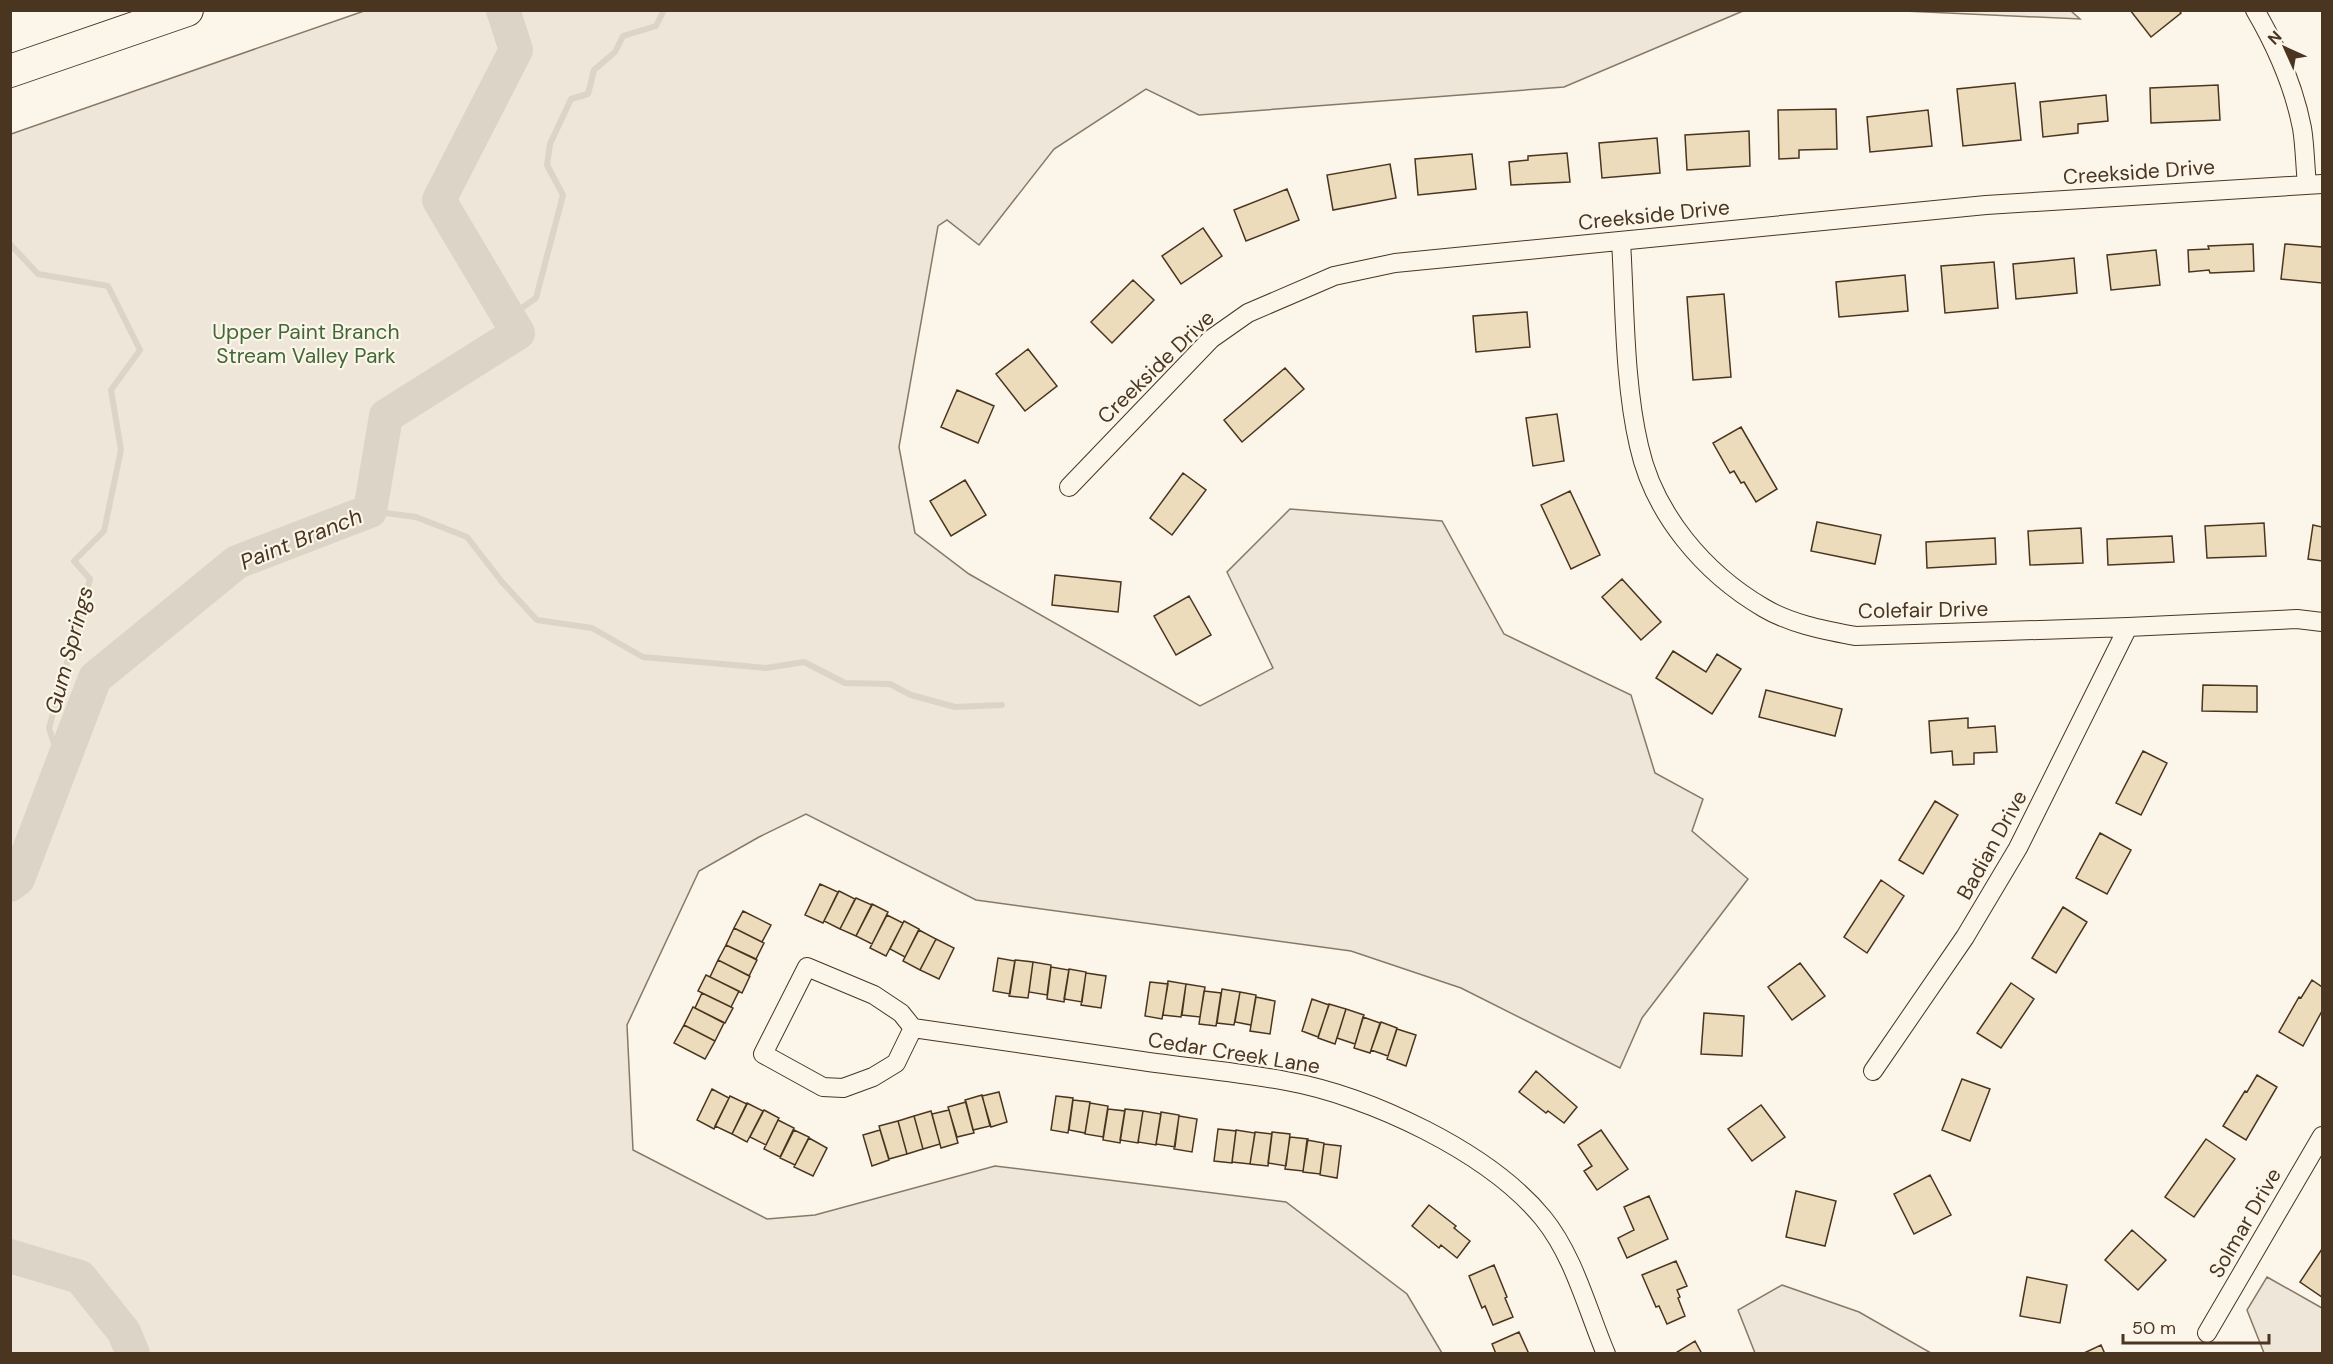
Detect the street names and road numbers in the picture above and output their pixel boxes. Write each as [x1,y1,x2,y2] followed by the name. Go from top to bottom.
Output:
[2062,153,2216,191] street label: Creekside Drive
[1577,193,1731,237] street label: Creekside Drive
[1092,304,1221,430] street label: Creekside Drive
[1858,595,1988,625] street label: Colefair Drive
[1950,785,2034,905] street label: Badian Drive
[1146,1026,1322,1080] street label: Cedar Creek Lane
[2202,1163,2288,1283] street label: Solmar Drive

